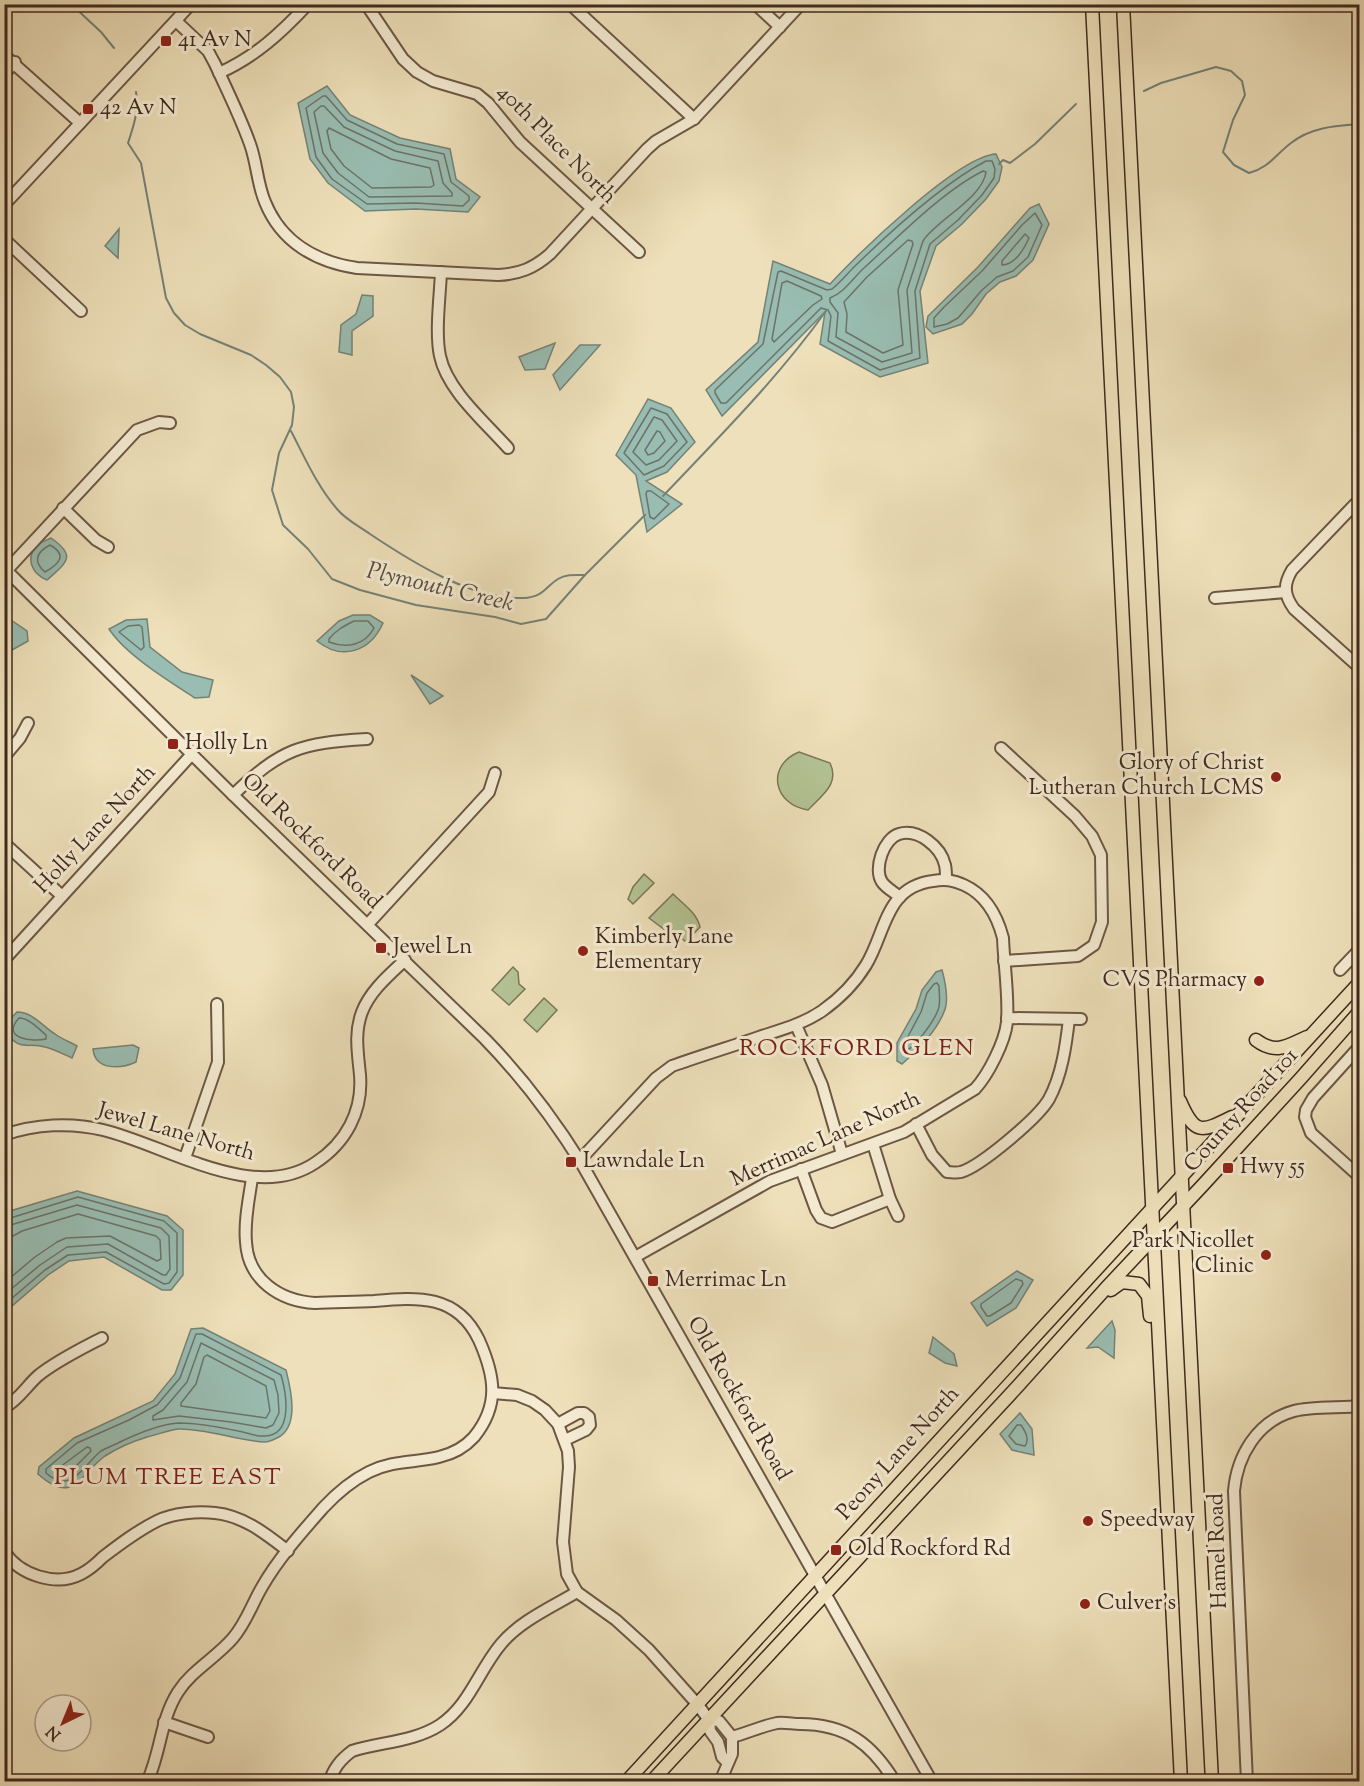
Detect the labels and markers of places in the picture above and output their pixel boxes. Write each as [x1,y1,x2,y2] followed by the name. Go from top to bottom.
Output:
[178,25,252,57] place label: 41 Av N
[159,34,173,48] marker: 41 Av N
[100,93,177,125] place label: 42 Av N
[81,102,95,116] marker: 42 Av N
[185,728,268,760] place label: Holly Ln
[166,737,180,751] marker: Holly Ln
[1029,748,1264,805] place label: Glory of Christ Lutheran Church LCMS
[1269,770,1283,784] marker: Glory of Christ Lutheran Church LCMS
[595,922,734,979] place label: Kimberly Lane Elementary
[392,932,472,964] place label: Jewel Ln
[374,941,388,955] marker: Jewel Ln
[576,944,590,958] marker: Kimberly Lane Elementary
[1103,965,1247,997] place label: CVS Pharmacy
[1252,974,1266,988] marker: CVS Pharmacy
[583,1146,705,1178] place label: Lawndale Ln
[1240,1152,1305,1184] place label: Hwy 55
[564,1155,578,1169] marker: Lawndale Ln
[1221,1161,1235,1175] marker: Hwy 55
[1132,1226,1254,1283] place label: Park Nicollet Clinic
[1259,1248,1273,1262] marker: Park Nicollet Clinic
[665,1265,787,1297] place label: Merrimac Ln
[646,1274,660,1288] marker: Merrimac Ln
[1100,1505,1195,1537] place label: Speedway
[1081,1514,1095,1528] marker: Speedway
[848,1534,1011,1566] place label: Old Rockford Rd
[829,1543,843,1557] marker: Old Rockford Rd
[1097,1588,1176,1620] place label: Culver's
[1078,1597,1092,1611] marker: Culver's

